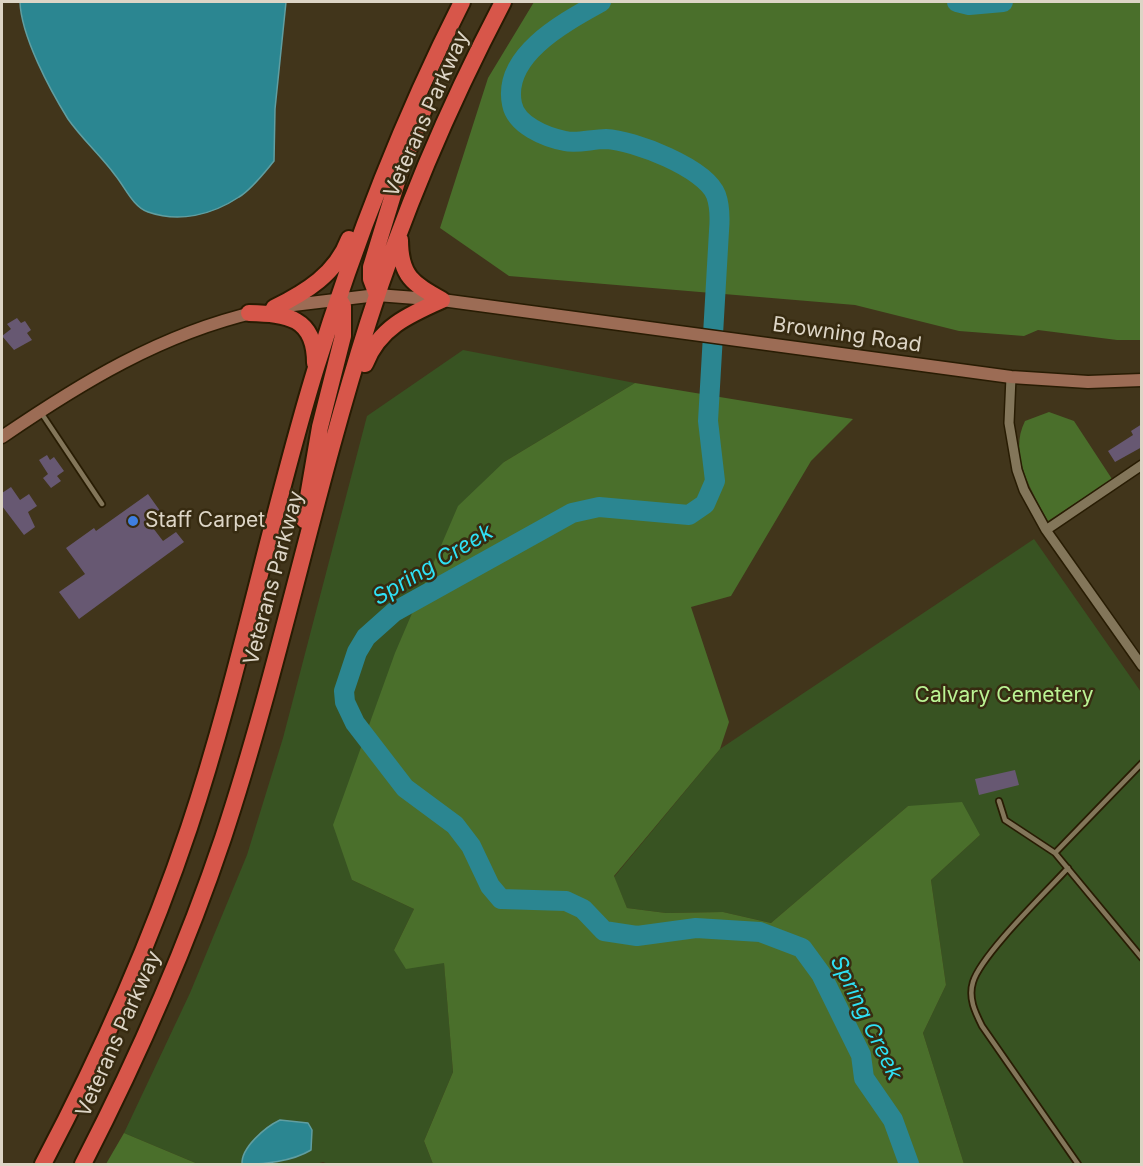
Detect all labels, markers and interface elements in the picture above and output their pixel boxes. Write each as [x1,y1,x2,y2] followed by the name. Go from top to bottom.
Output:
[379,27,475,201] street label: Veterans Parkway
[771,312,923,358] street label: Browning Road
[239,488,309,668] street label: Veterans Parkway
[145,508,265,534] place label: Staff Carpet
[126,514,140,528] marker: Staff Carpet
[368,519,498,611] water label: Spring Creek
[915,683,1093,709] park label: Calvary Cemetery
[71,947,167,1121] street label: Veterans Parkway
[824,951,908,1085] water label: Spring Creek

